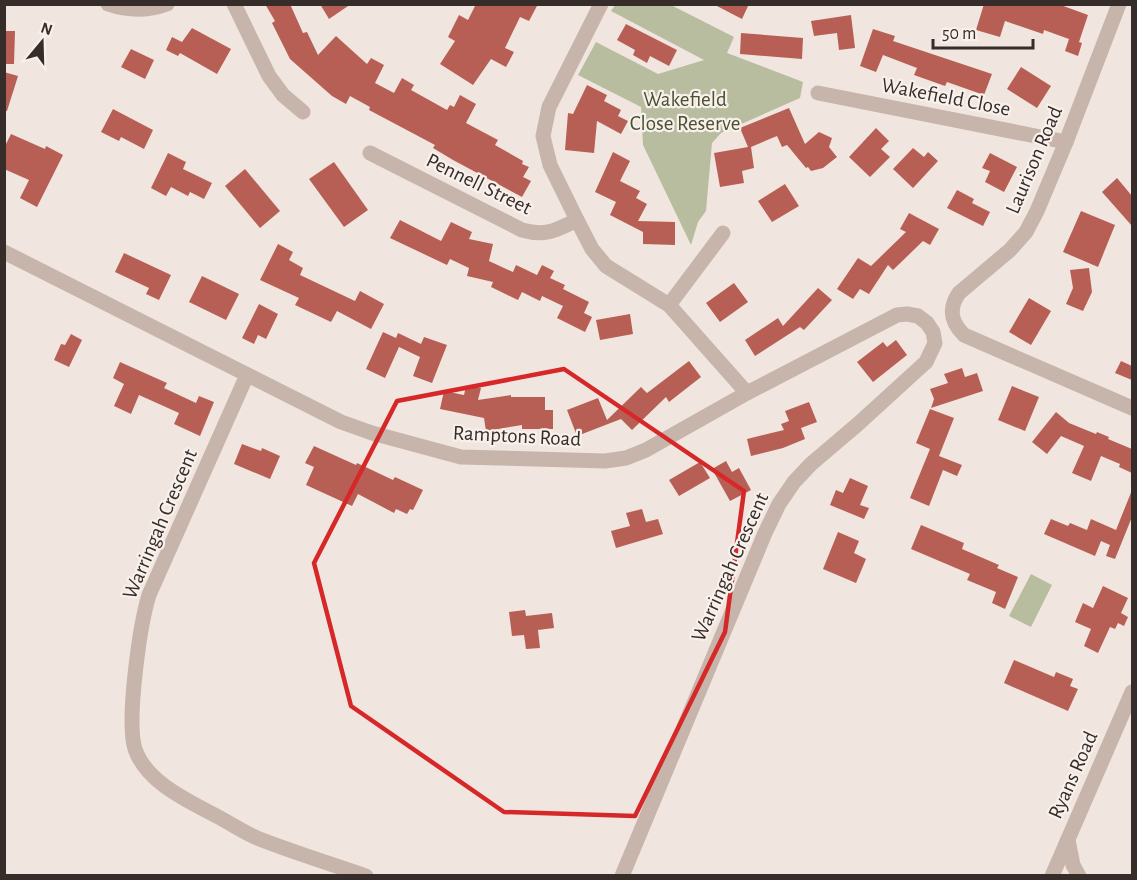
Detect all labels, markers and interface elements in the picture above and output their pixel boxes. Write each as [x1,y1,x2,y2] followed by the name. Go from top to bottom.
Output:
[12,12,72,72] north arrow
[933,12,1034,50] scale bar
[39,19,54,38] text: N
[942,25,976,43] text: 50 m
[880,74,1012,120] street label: Wakefield Close
[630,89,740,134] park label: Wakefield Close Reserve
[1002,103,1066,217] street label: Laurison Road
[423,150,535,219] street label: Pennell Street
[452,422,582,450] street label: Ramptons Road
[119,446,201,602] street label: Warringah Crescent
[688,489,772,645] street label: Warringah Crescent
[1044,728,1102,822] street label: Ryans Road

